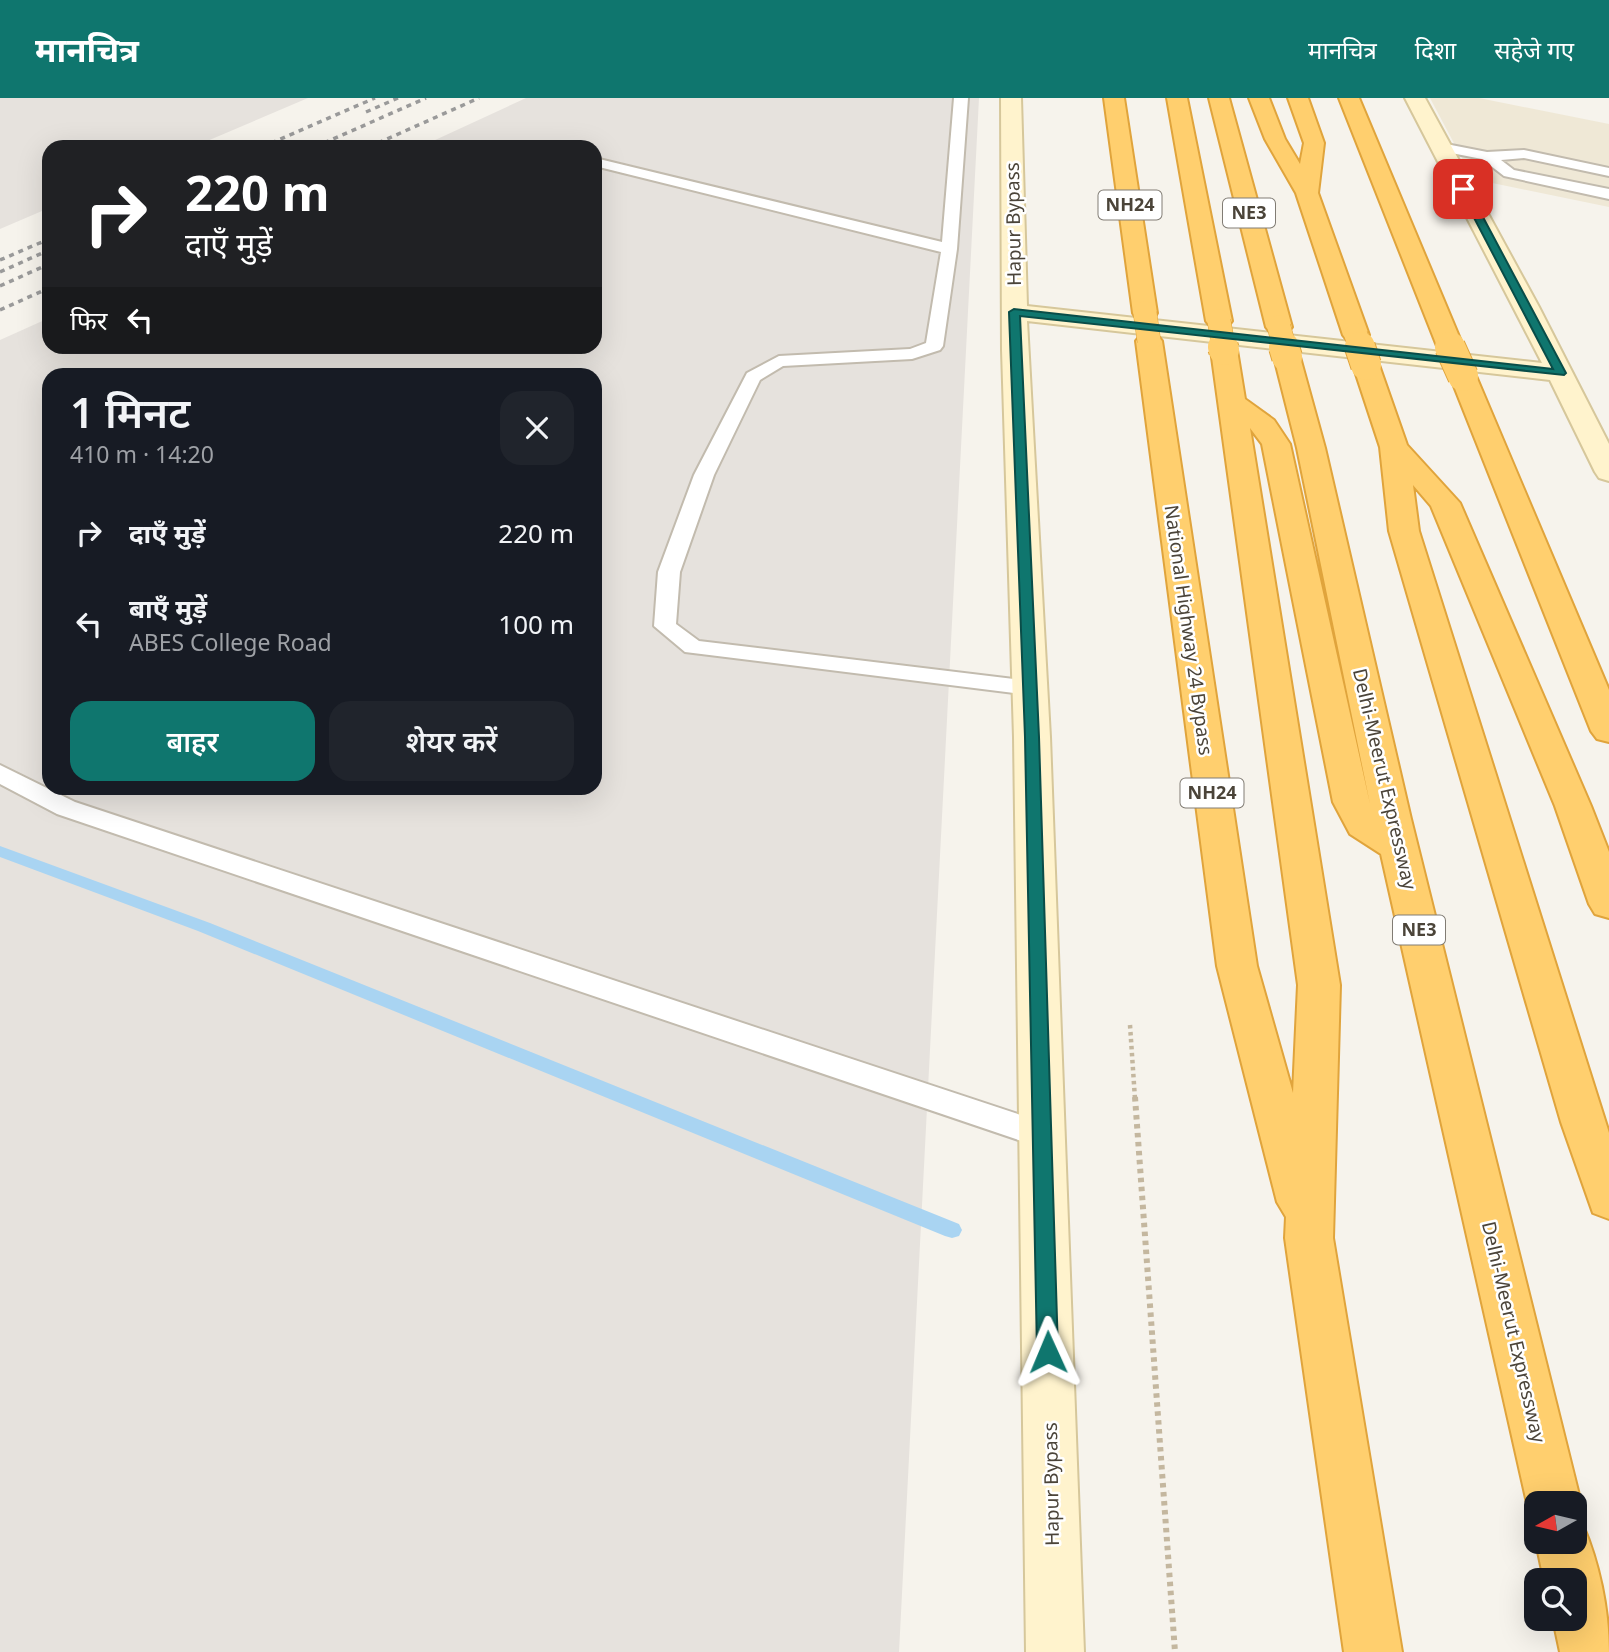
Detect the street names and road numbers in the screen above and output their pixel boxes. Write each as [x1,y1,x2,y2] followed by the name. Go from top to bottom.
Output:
[999,162,1027,286] street label: Hapur Bypass
[1098,190,1162,220] road number: NH24
[1223,198,1275,228] road number: NE3
[1159,503,1219,757] street label: National Highway 24 Bypass
[1347,666,1423,892] street label: Delhi-Meerut Expressway
[1180,778,1244,808] road number: NH24
[1393,916,1445,944] road number: NE3
[1476,1219,1552,1445] street label: Delhi-Meerut Expressway
[1037,1422,1065,1546] street label: Hapur Bypass

